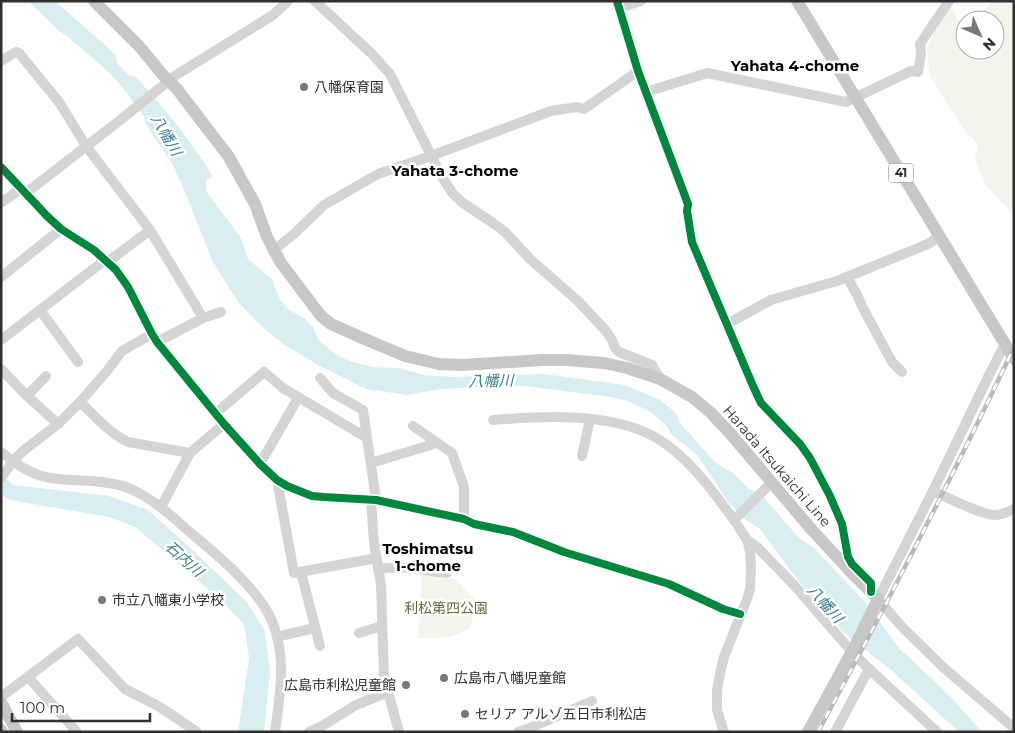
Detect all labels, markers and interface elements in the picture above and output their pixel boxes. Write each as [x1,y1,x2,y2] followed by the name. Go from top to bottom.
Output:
[955,10,1005,60] north arrow
[979,34,1000,55] text: N
[730,56,859,75] district label: Yahata 4-chome
[314,78,384,96] place label: 八幡保育園
[298,81,310,93] marker: 八幡保育園
[147,111,187,161] water label: 八幡川
[391,161,518,180] district label: Yahata 3-chome
[888,164,914,182] road number: 41
[468,371,516,390] water label: 八幡川
[719,401,835,531] street label: Harada Itsukaichi Line
[161,537,209,582] water label: 石内川
[383,539,473,575] district label: Toshimatsu 1-chome
[803,581,849,628] water label: 八幡川
[112,591,224,609] place label: 市立八幡東小学校
[96,594,108,606] marker: 市立八幡東小学校
[404,599,488,617] park label: 利松第四公園
[454,669,566,687] place label: 広島市八幡児童館
[438,672,450,684] marker: 広島市八幡児童館
[284,676,396,694] place label: 広島市利松児童館
[400,679,412,691] marker: 広島市利松児童館
[12,690,150,722] scale bar
[20,698,65,717] text: 100 m
[475,705,647,723] place label: セリア アルゾ五日市利松店
[459,708,471,720] marker: セリア アルゾ五日市利松店

